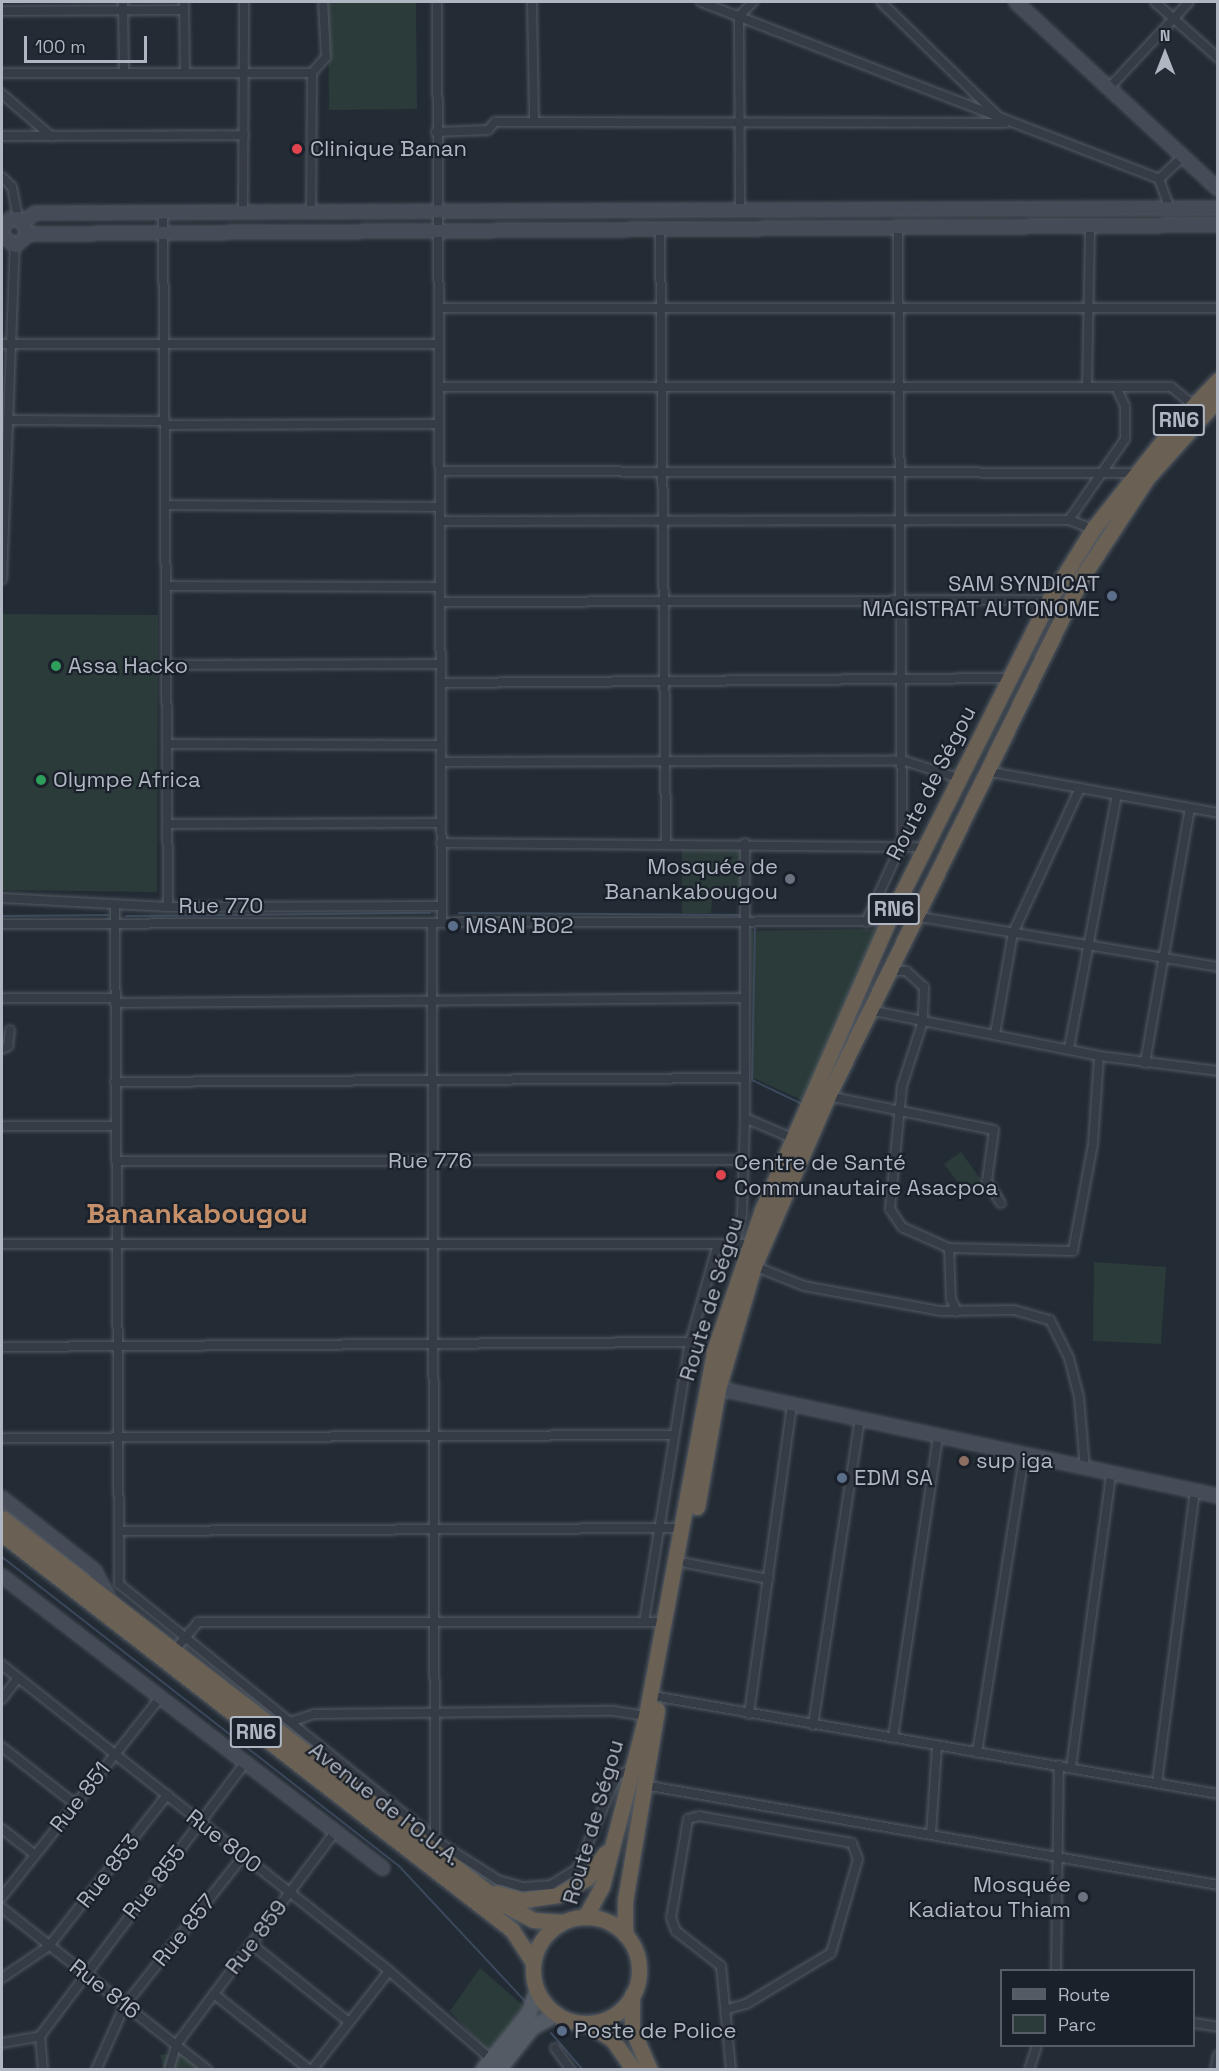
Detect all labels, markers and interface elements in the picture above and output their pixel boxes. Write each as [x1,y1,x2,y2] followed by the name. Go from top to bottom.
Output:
[27,24,150,62] scale bar
[1135,24,1195,84] north arrow
[1160,25,1170,46] text: N
[35,35,86,58] text: 100 m
[310,136,467,162] place label: Clinique Banan
[288,140,306,158] marker: Clinique Banan
[1152,402,1206,438] road number: RN6
[861,570,1100,622] place label: SAM SYNDICAT MAGISTRAT AUTONOME
[1105,589,1119,603] marker: SAM SYNDICAT MAGISTRAT AUTONOME
[68,653,188,679] place label: Assa Hacko
[49,659,63,673] marker: Assa Hacko
[881,701,981,865] street label: Route de Ségou
[53,767,201,793] place label: Olympe Africa
[34,773,48,787] marker: Olympe Africa
[605,853,778,904] place label: Mosquée de Banankabougou
[783,872,797,886] marker: Mosquée de Banankabougou
[867,891,921,927] road number: RN6
[179,893,263,919] street label: Rue 770
[465,913,573,939] place label: MSAN B02
[446,919,460,933] marker: MSAN B02
[388,1148,472,1174] street label: Rue 776
[734,1149,998,1200] place label: Centre de Santé Communautaire Asacpoa
[712,1166,730,1184] marker: Centre de Santé Communautaire Asacpoa
[86,1196,308,1230] district label: Banankabougou
[674,1214,748,1384] street label: Route de Ségou
[976,1448,1053,1474] place label: sup iga
[957,1454,971,1468] marker: sup iga
[854,1465,933,1491] place label: EDM SA
[835,1471,849,1485] marker: EDM SA
[229,1714,283,1750] road number: RN6
[304,1736,466,1872] street label: Avenue de l'O.U.A.
[557,1737,629,1907] street label: Route de Ségou
[44,1757,116,1837] street label: Rue 851
[181,1804,267,1878] street label: Rue 800
[71,1829,145,1913] street label: Rue 853
[117,1840,191,1924] street label: Rue 855
[908,1871,1071,1922] place label: Mosquée Kadiatou Thiam
[147,1889,221,1971] street label: Rue 857
[1076,1890,1090,1904] marker: Mosquée Kadiatou Thiam
[219,1895,293,1979] street label: Rue 859
[64,1953,146,2025] street label: Rue 816
[1000,1969,1195,2047] legend
[1058,1983,1110,2006] text: Route
[1058,2013,1096,2036] text: Parc
[574,2018,736,2044] place label: Poste de Police
[555,2024,569,2038] marker: Poste de Police

